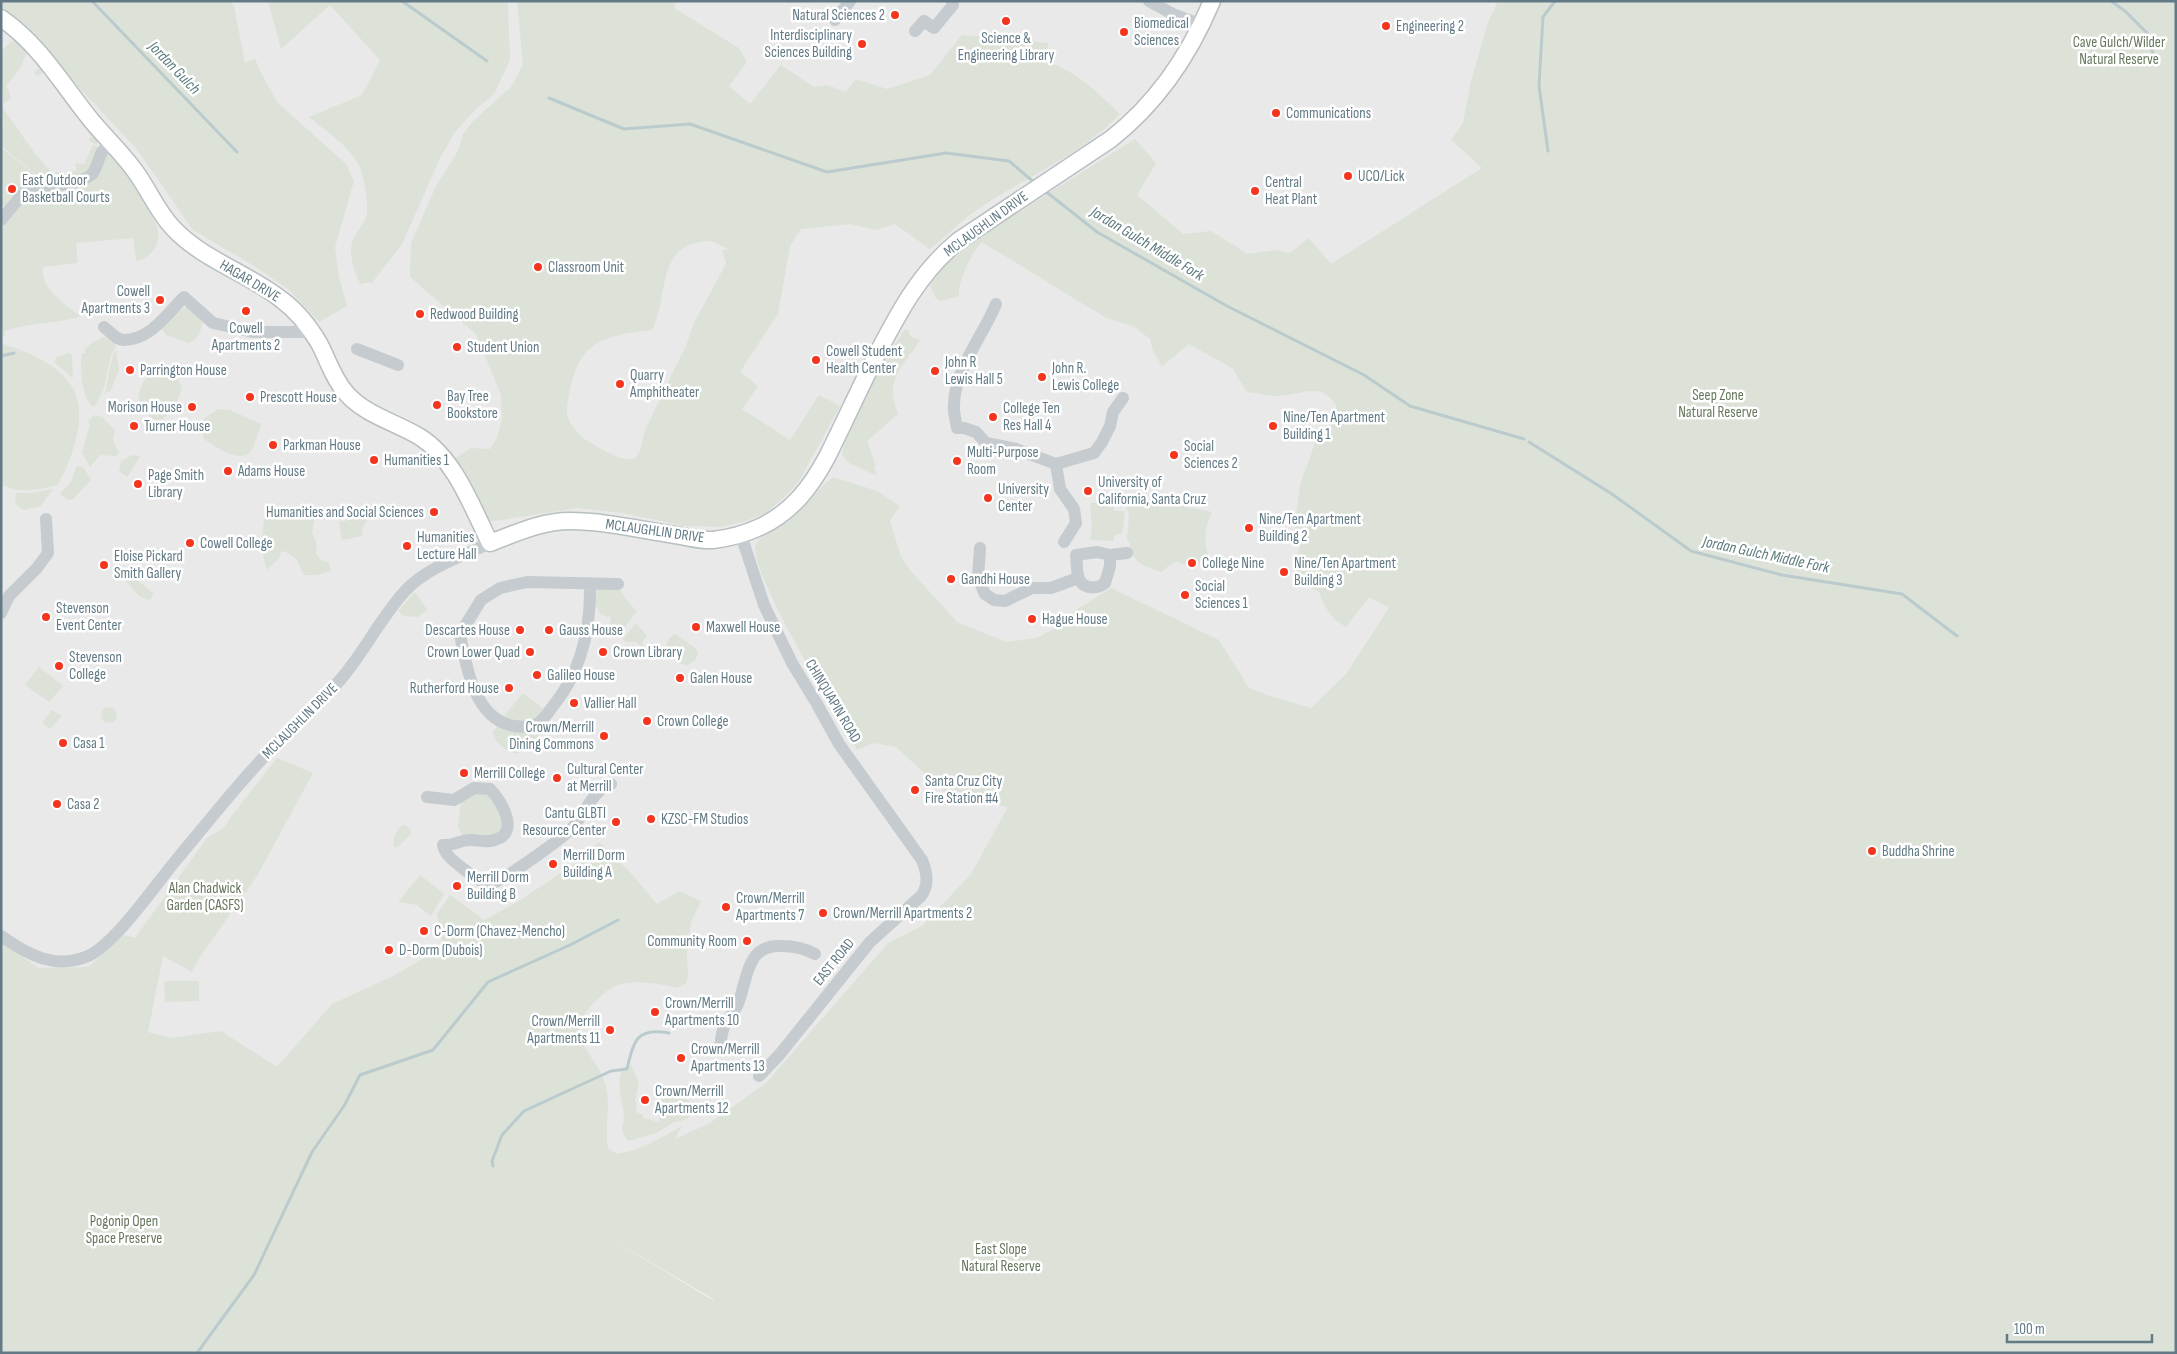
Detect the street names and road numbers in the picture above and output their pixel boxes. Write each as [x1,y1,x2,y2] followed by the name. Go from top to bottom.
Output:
[940,187,1032,261] street label: MCLAUGHLIN DRIVE
[216,255,284,307] street label: HAGAR DRIVE
[604,515,706,547] street label: MCLAUGHLIN DRIVE
[801,656,865,746] street label: CHINQUAPIN ROAD
[258,679,342,763] street label: MCLAUGHLIN DRIVE
[809,935,859,989] street label: EAST ROAD

